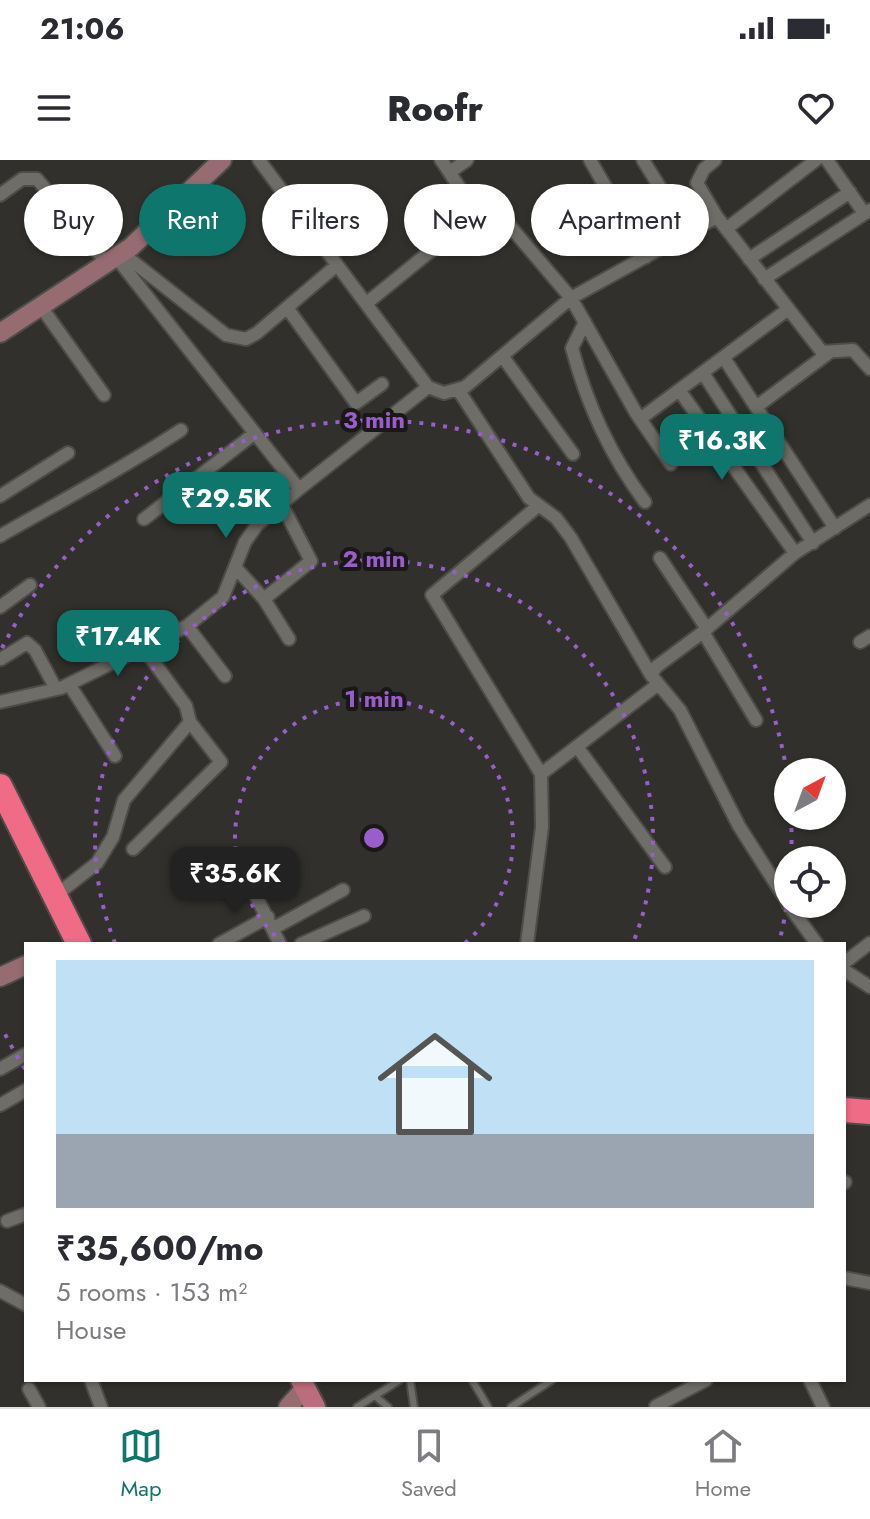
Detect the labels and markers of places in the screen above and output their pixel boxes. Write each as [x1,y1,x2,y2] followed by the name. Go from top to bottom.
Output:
[657,414,787,482] pin: ₹16.3K
[161,472,291,540] pin: ₹29.5K
[53,610,183,678] pin: ₹17.4K
[360,824,388,852] centre of rings
[170,847,300,915] pin: ₹35.6K

